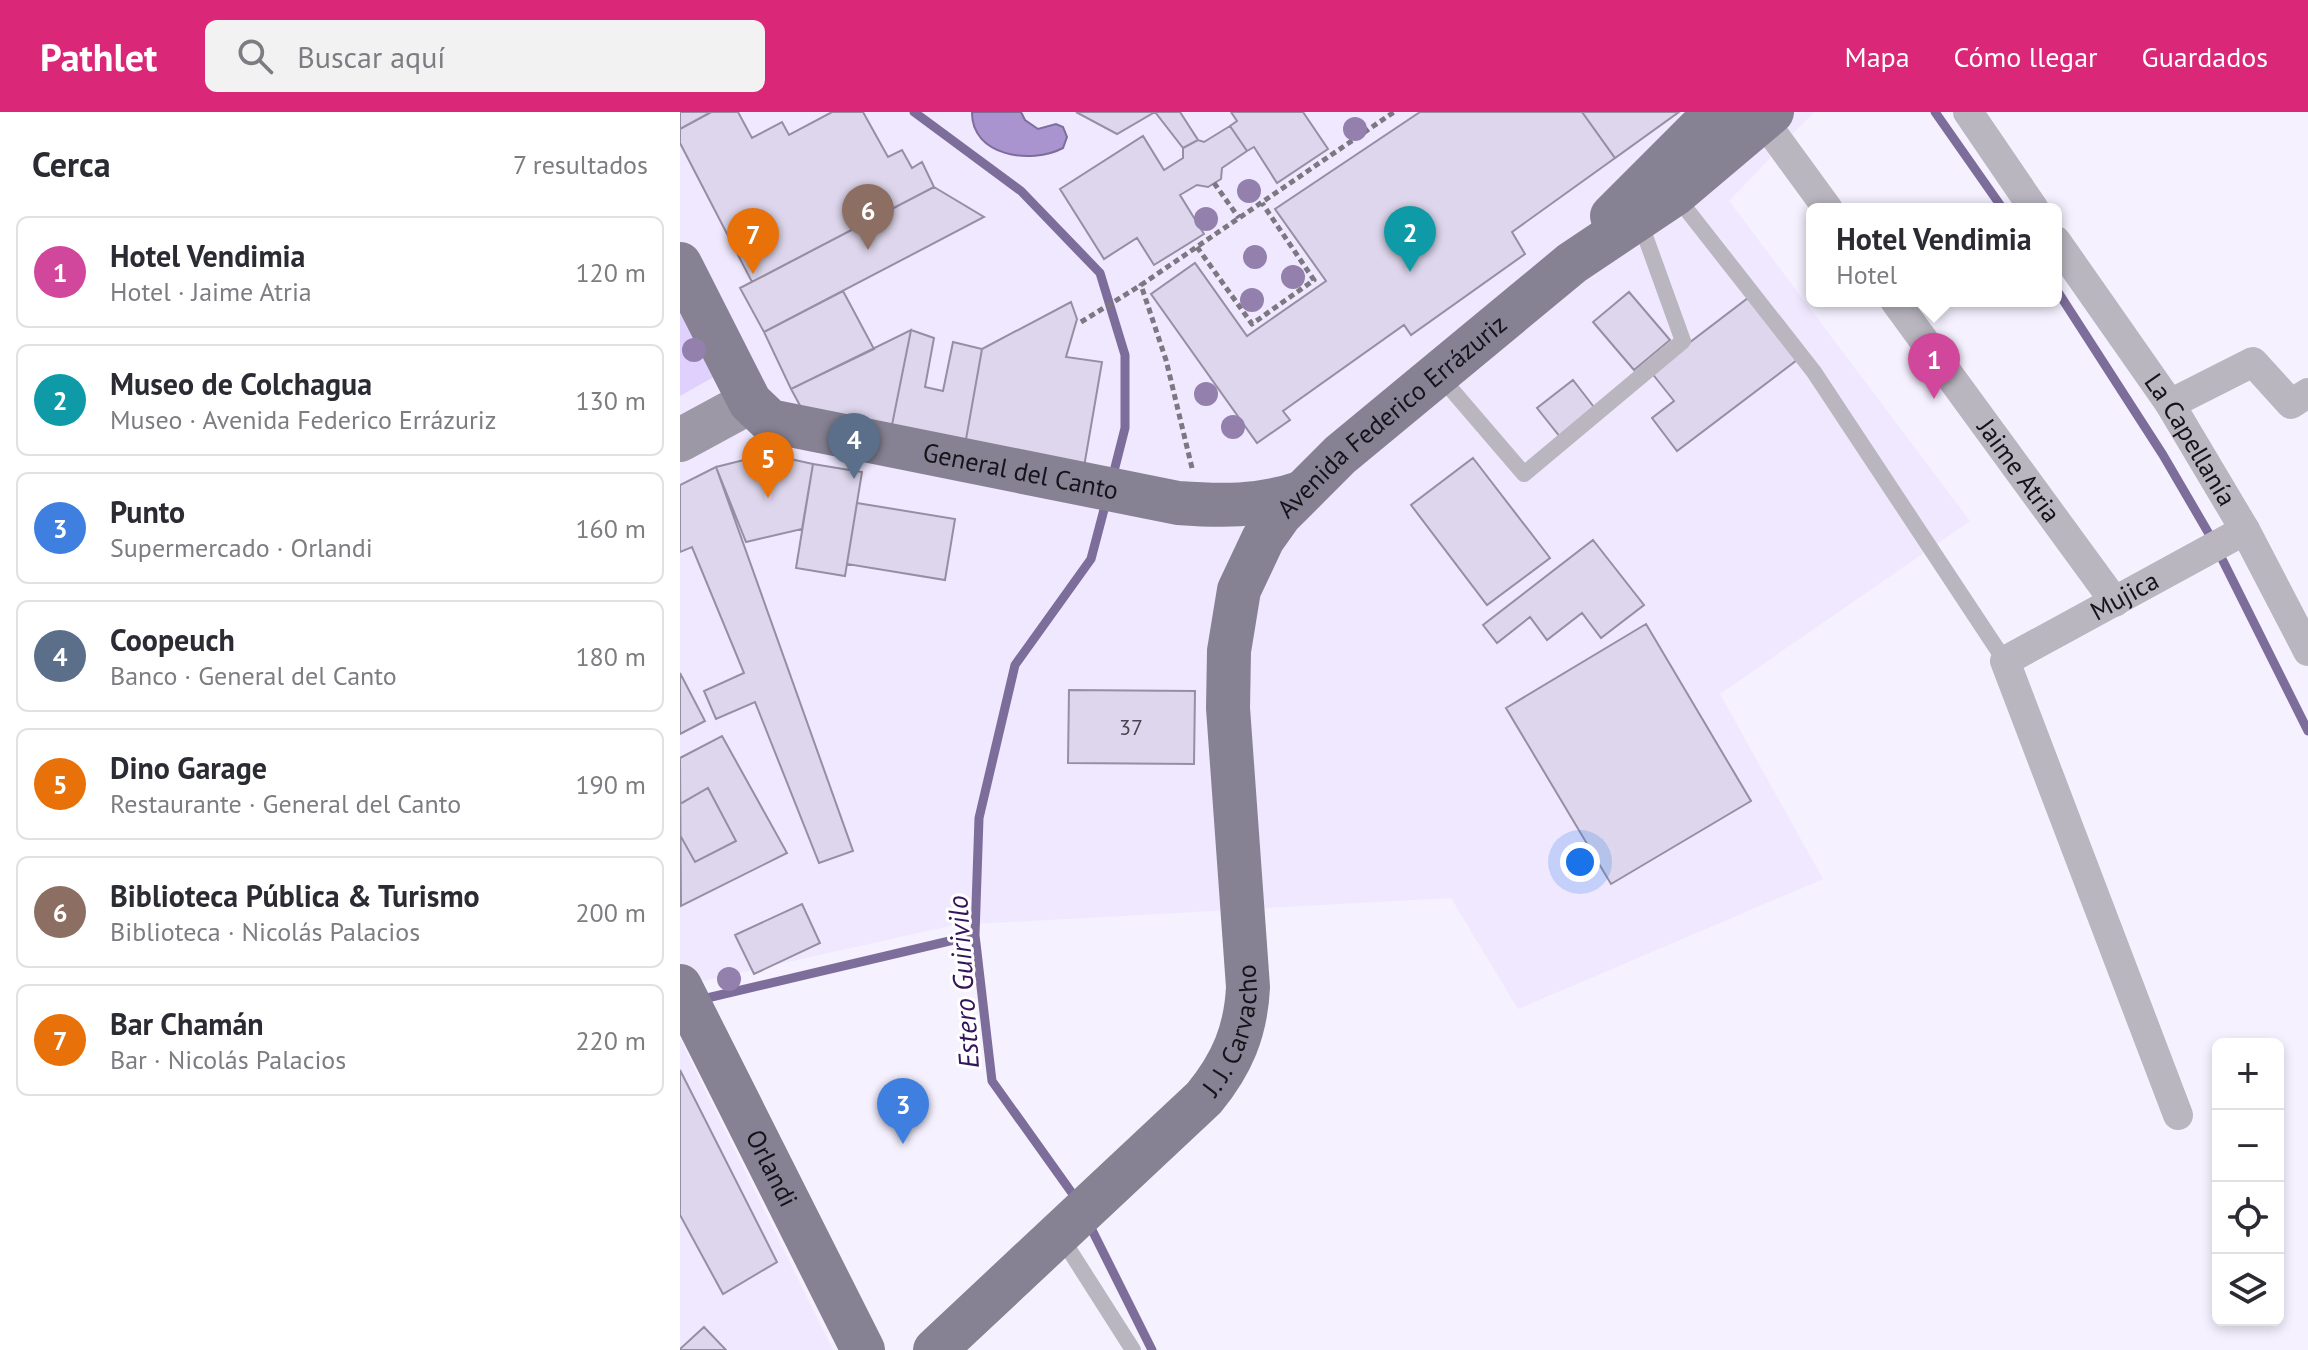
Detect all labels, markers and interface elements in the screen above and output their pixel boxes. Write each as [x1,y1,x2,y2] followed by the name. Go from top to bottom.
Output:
[205,20,765,92] search box
[40,32,157,81] text: Pathlet
[233,34,277,78] icon: search
[297,37,445,76] text: Buscar aquí
[1845,38,1910,75] text: Mapa
[1954,38,2098,75] text: Cómo llegar
[2142,38,2268,75] text: Guardados
[32,142,111,186] text: Cerca
[513,148,648,181] text: 7 resultados
[842,184,894,250] pin: 6
[1806,203,2062,307] popup
[1384,206,1436,272] pin: 2
[727,208,779,274] pin: 7
[1836,219,2032,258] text: Hotel Vendimia
[110,236,305,275] text: Hotel Vendimia
[53,256,67,289] text: 1
[575,256,646,289] text: 120 m
[1836,258,1897,291] text: Hotel
[110,275,312,308] text: Hotel · Jaime Atria
[1270,307,1513,525] street label: Avenida Federico Errázuriz
[1908,333,1960,399] pin: 1
[110,364,372,403] text: Museo de Colchagua
[2138,367,2244,512] street label: La Capellanía
[53,384,67,417] text: 2
[575,384,646,417] text: 130 m
[110,403,496,436] text: Museo · Avenida Federico Errázuriz
[1970,411,2068,529] street label: Jaime Atria
[828,413,880,479] pin: 4
[742,432,794,498] pin: 5
[920,435,1121,507] street label: General del Canto
[110,492,185,531] text: Punto
[53,512,67,545] text: 3
[575,512,646,545] text: 160 m
[110,531,373,564] text: Supermercado · Orlandi
[2084,563,2164,627] street label: Mujica
[110,620,235,659] text: Coopeuch
[53,640,67,673] text: 4
[575,640,646,673] text: 180 m
[110,659,397,692] text: Banco · General del Canto
[1119,713,1143,741] house number: 37
[110,748,267,787] text: Dino Garage
[53,768,67,801] text: 5
[575,768,646,801] text: 190 m
[110,787,461,820] text: Restaurante · General del Canto
[1560,842,1600,882] your location
[110,876,480,915] text: Biblioteca Pública & Turismo
[938,894,987,1070] water label: Estero Guirivilo
[53,896,67,929] text: 6
[575,896,646,929] text: 200 m
[110,915,420,948] text: Biblioteca · Nicolás Palacios
[1194,963,1264,1103] street label: J. J. Carvacho
[110,1004,264,1043] text: Bar Chamán
[53,1024,67,1057] text: 7
[575,1024,646,1057] text: 220 m
[2212,1038,2284,1326] map controls
[2212,1038,2284,1110] button: +
[110,1043,346,1076] text: Bar · Nicolás Palacios
[877,1078,929,1144] pin: 3
[2212,1110,2284,1182] button: −
[739,1124,805,1212] street label: Orlandi
[2212,1182,2284,1254] button: locate
[2212,1254,2284,1326] button: layers

